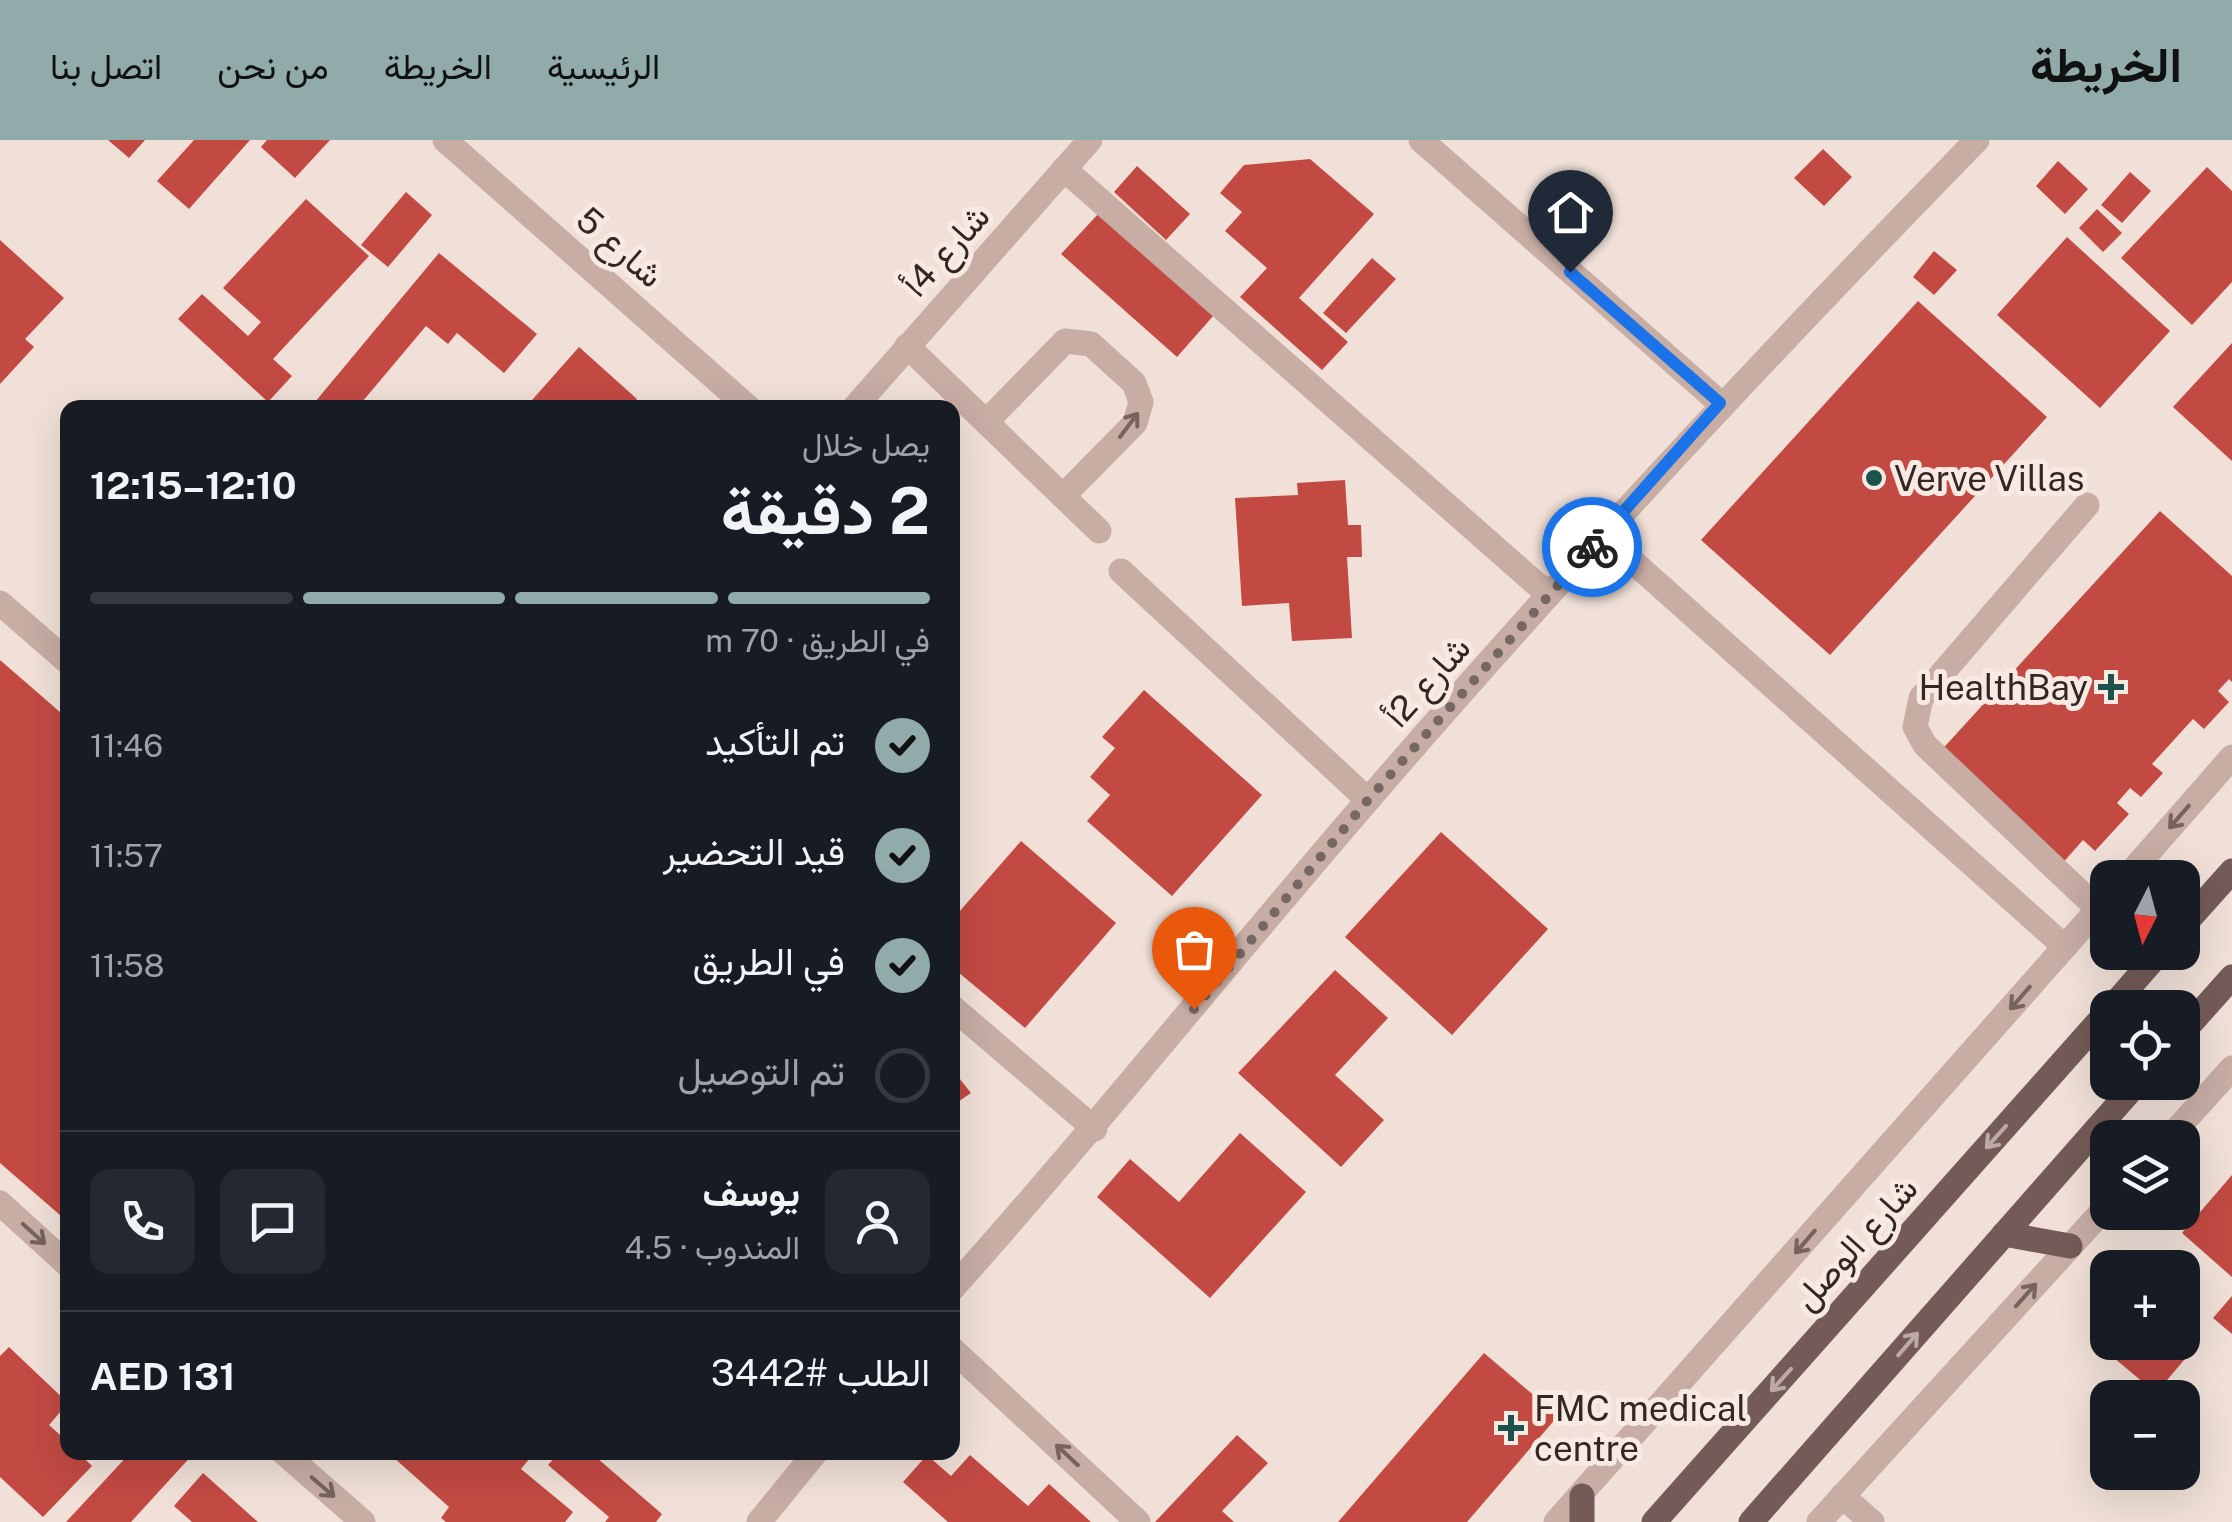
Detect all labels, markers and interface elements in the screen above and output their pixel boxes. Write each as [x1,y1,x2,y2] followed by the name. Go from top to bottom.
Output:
[2030,36,2182,93] text: الخريطة
[50,46,162,87] text: اتصل بنا
[217,46,329,87] text: من نحن
[384,46,492,87] text: الخريطة
[547,46,660,87] text: الرئيسية
[1528,170,1613,273] pin
[1543,185,1598,240] icon: home
[894,196,1001,307] street label: شارع 4أ
[566,198,672,299] street label: شارع 5
[1118,412,1139,440] one-way arrow
[802,426,930,463] text: يصل خلال
[1894,458,2084,499] place label: Verve Villas
[90,463,296,508] text: 12:10–12:15
[1863,467,1885,489] marker: Verve Villas
[721,472,930,549] text: 2 دقيقة
[1542,497,1642,597] courier
[1565,520,1620,575] icon: bike
[705,622,930,659] text: في الطريق · 70 m
[1376,627,1481,737] street label: شارع 2أ
[1918,667,2088,708] place label: HealthBay
[2098,674,2124,700] marker: HealthBay
[875,718,930,773] icon: check
[705,719,845,764] text: تم التأكيد
[90,727,163,764] text: 11:46
[2167,804,2190,829] one-way arrow
[875,828,930,883] icon: check
[663,829,845,874] text: قيد التحضير
[90,837,163,874] text: 11:57
[2090,860,2200,970] north arrow
[2090,860,2200,1490] map controls
[1152,907,1237,1010] pin
[1167,922,1222,977] icon: bag
[875,938,930,993] icon: check
[693,939,845,984] text: في الطريق
[90,947,164,984] text: 11:58
[2009,985,2032,1010] one-way arrow
[2090,990,2200,1100] button: locate
[677,1049,845,1094] text: تم التوصيل
[2090,1120,2200,1230] button: layers
[1985,1124,2008,1149] one-way arrow
[1784,1168,1929,1321] street label: شارع الوصل
[90,1169,195,1274] button: phone
[220,1169,325,1274] button: chat
[825,1169,930,1274] button: person
[703,1170,800,1215] text: يوسف
[21,1222,46,1245] one-way arrow
[625,1229,800,1266] text: المندوب · 4.5
[1794,1229,1817,1254] one-way arrow
[2090,1250,2200,1360] button: +
[2014,1283,2037,1308] one-way arrow
[1896,1332,1919,1357] one-way arrow
[711,1350,930,1395] text: الطلب #3442
[90,1354,236,1399] text: AED 131
[1769,1367,1792,1392] one-way arrow
[2090,1380,2200,1490] button: −
[1534,1388,1747,1469] place label: FMC medical centre
[1498,1415,1524,1441] marker: FMC medical centre
[1055,1443,1079,1467] one-way arrow
[310,1476,336,1498] one-way arrow

